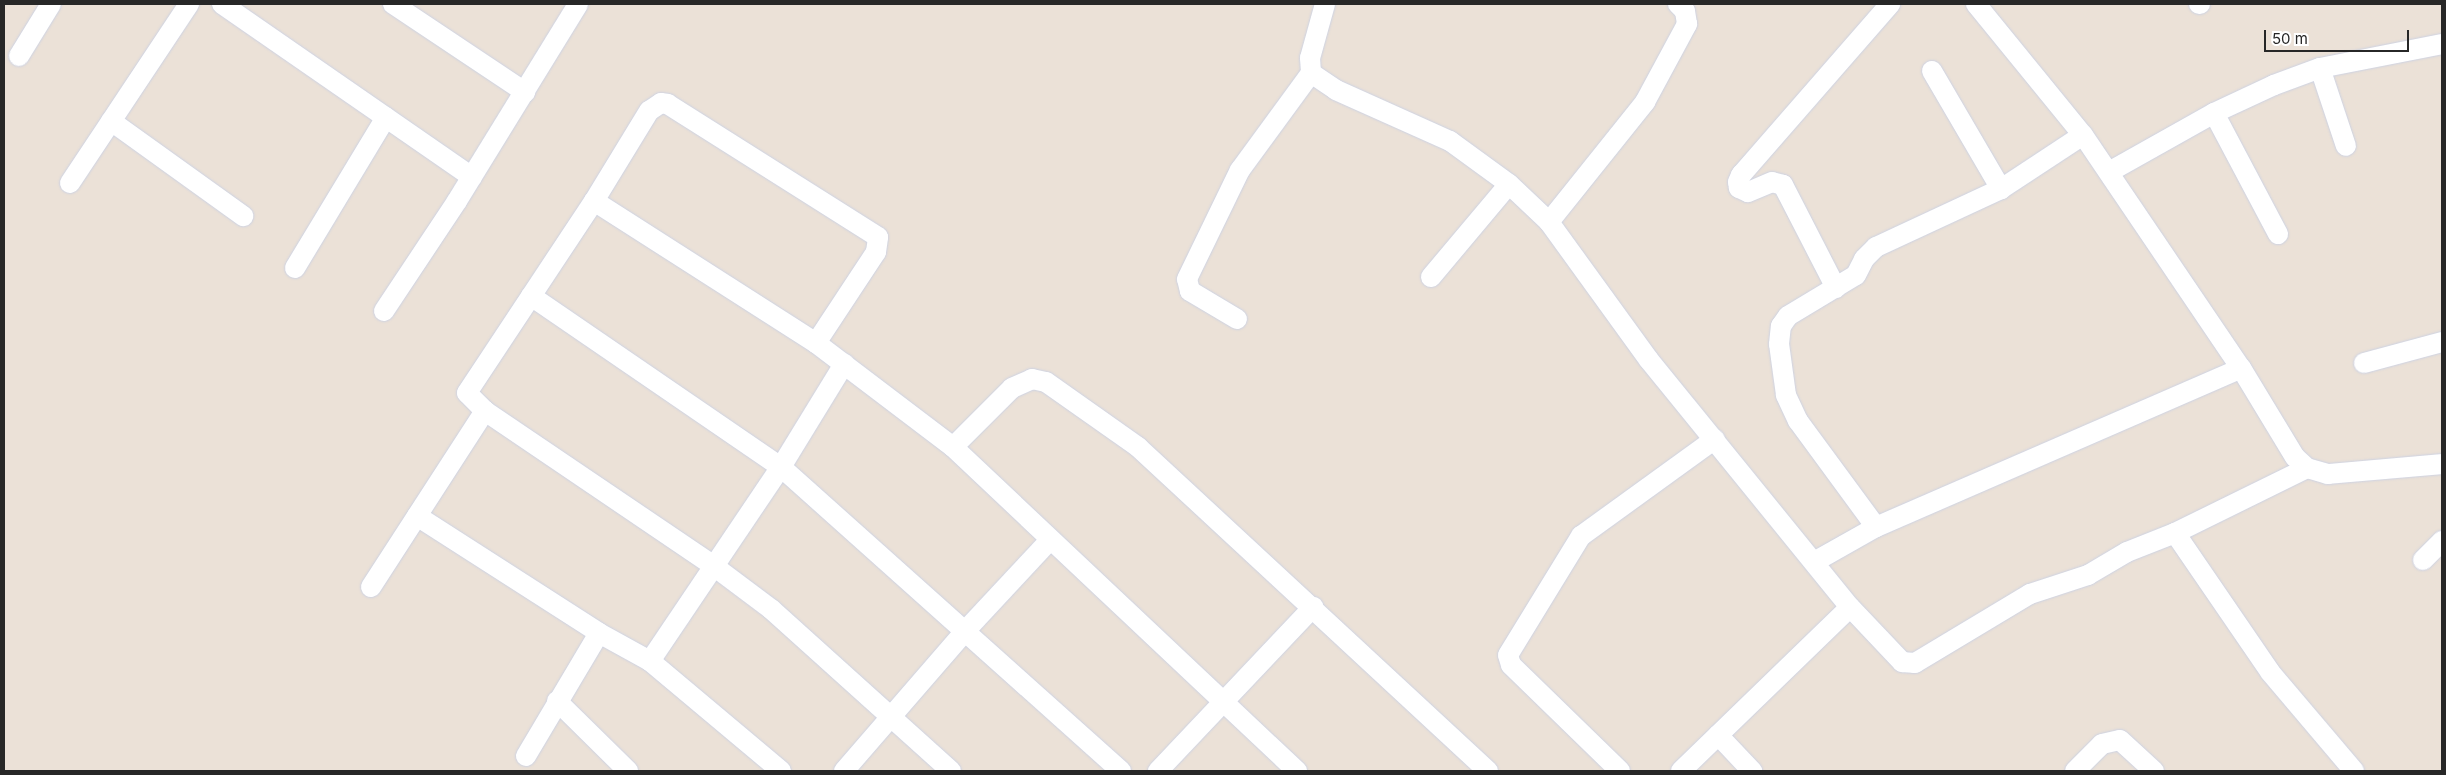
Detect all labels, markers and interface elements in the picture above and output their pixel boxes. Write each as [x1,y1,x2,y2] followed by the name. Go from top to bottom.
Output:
[2266,20,2411,52] scale bar
[2272,29,2308,48] text: 50 m

